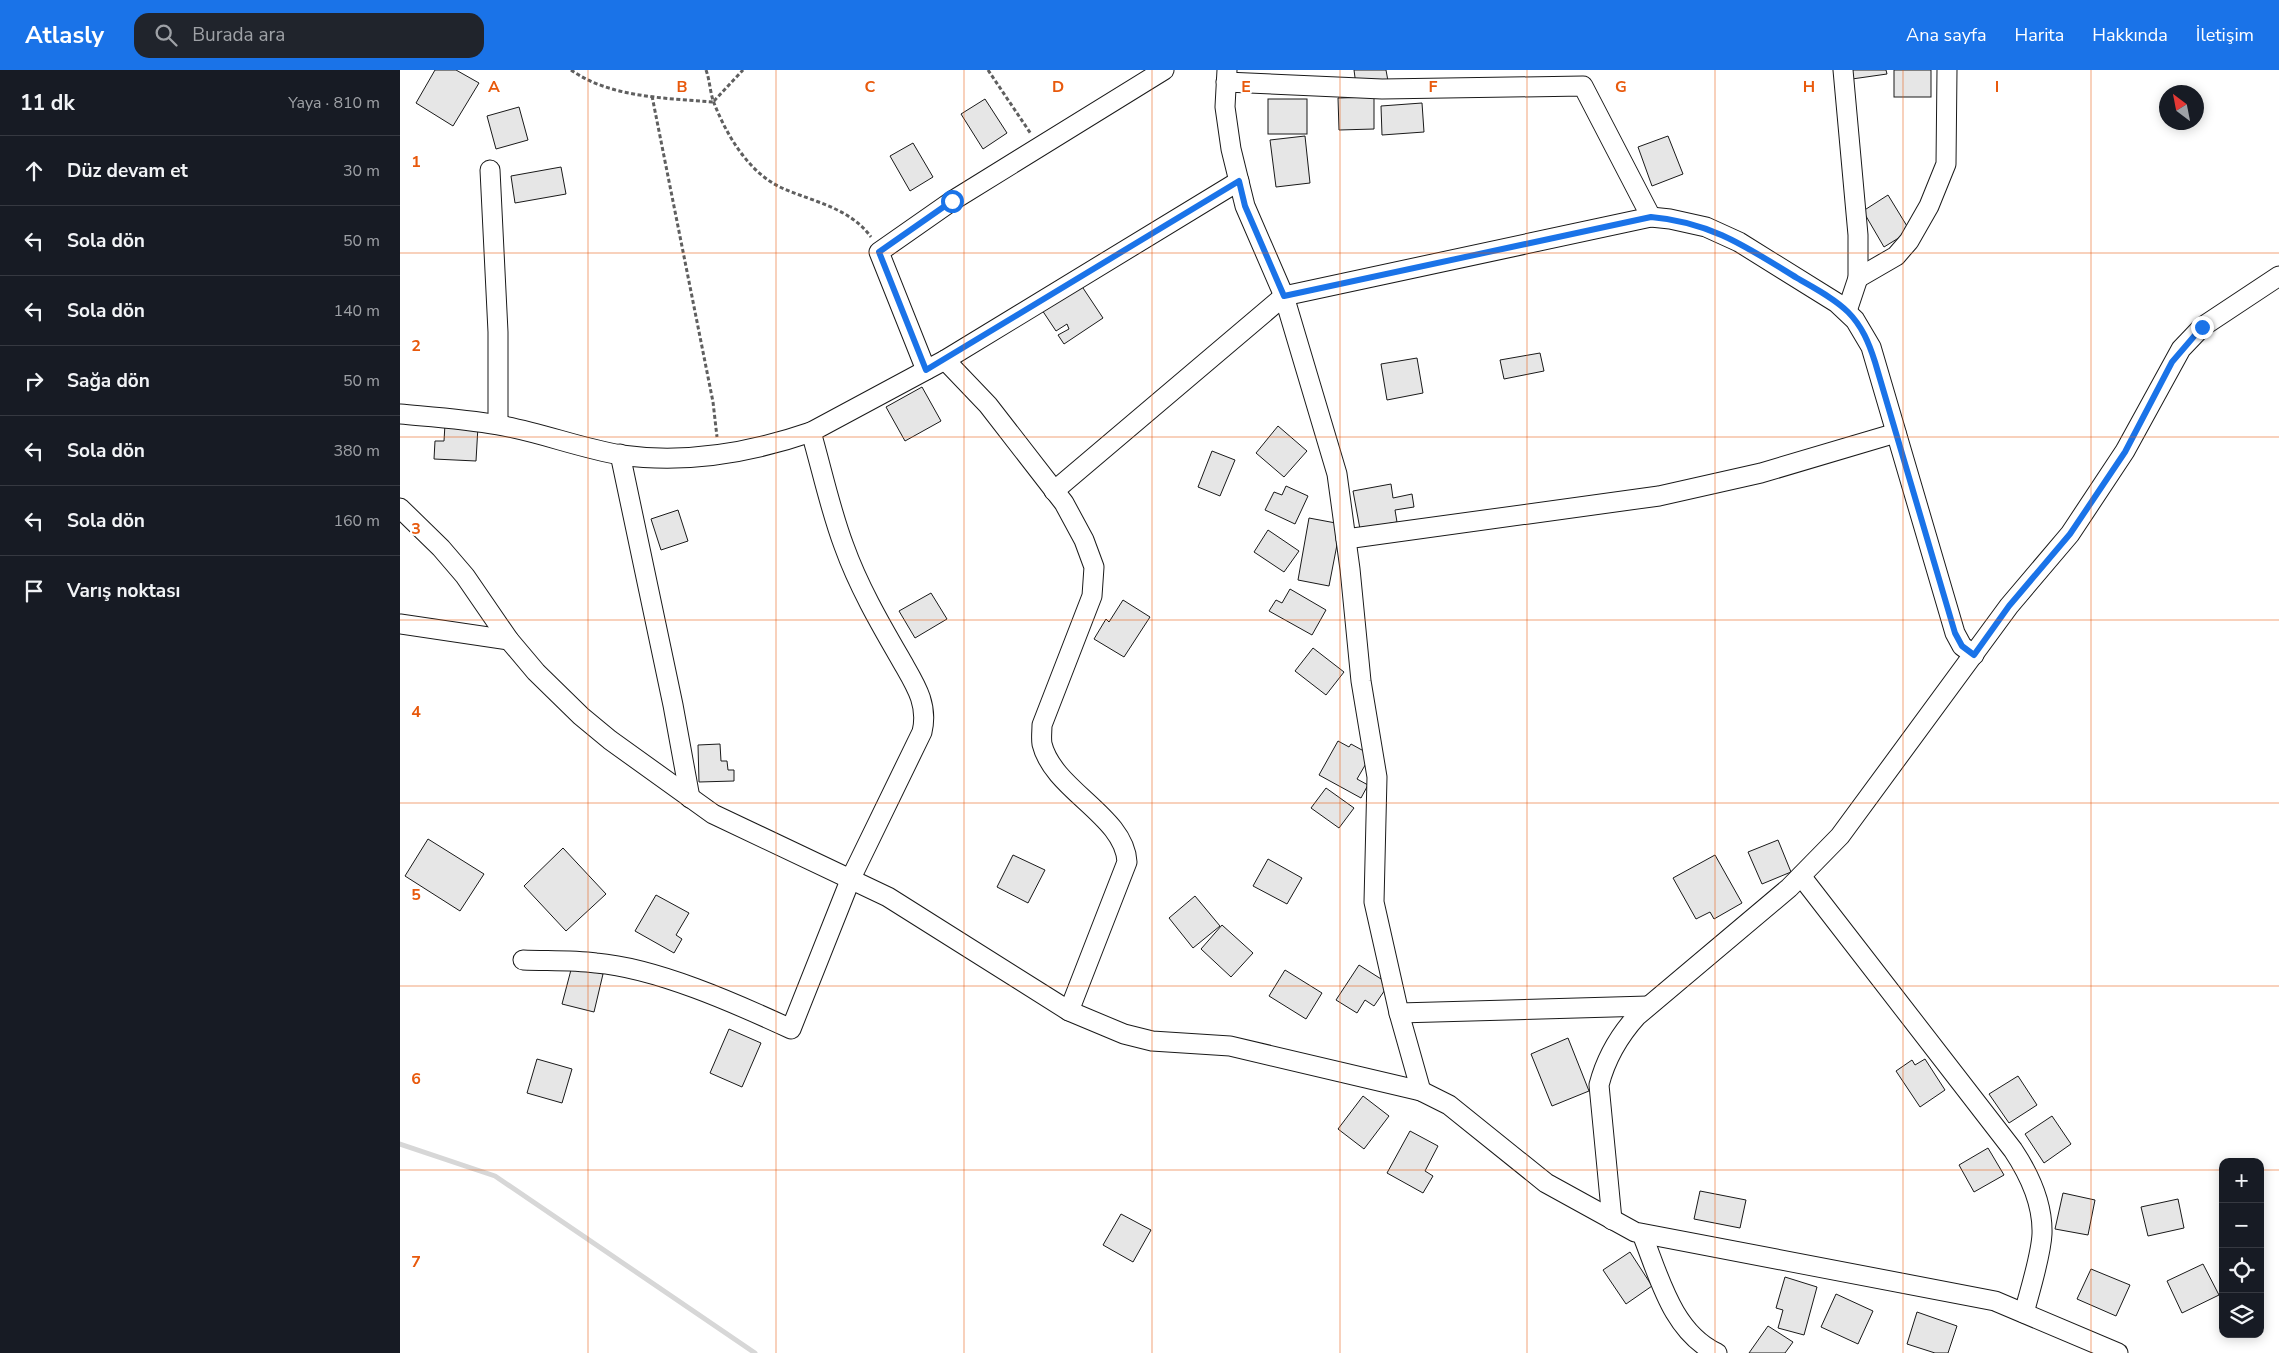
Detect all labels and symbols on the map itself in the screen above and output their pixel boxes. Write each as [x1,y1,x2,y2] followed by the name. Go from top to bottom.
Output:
[488,76,500,98] text: A
[676,76,688,98] text: B
[865,76,876,98] text: C
[1052,76,1064,98] text: D
[1241,76,1251,98] text: E
[1429,76,1438,98] text: F
[1615,76,1627,98] text: G
[1803,76,1815,98] text: H
[1995,76,1999,98] text: I
[2159,85,2204,130] north arrow
[411,151,421,173] text: 1
[941,190,964,213] route start
[2191,316,2214,339] route end
[411,335,421,357] text: 2
[411,518,421,540] text: 3
[411,701,421,723] text: 4
[411,884,421,906] text: 5
[411,1068,421,1090] text: 6
[411,1251,421,1273] text: 7

